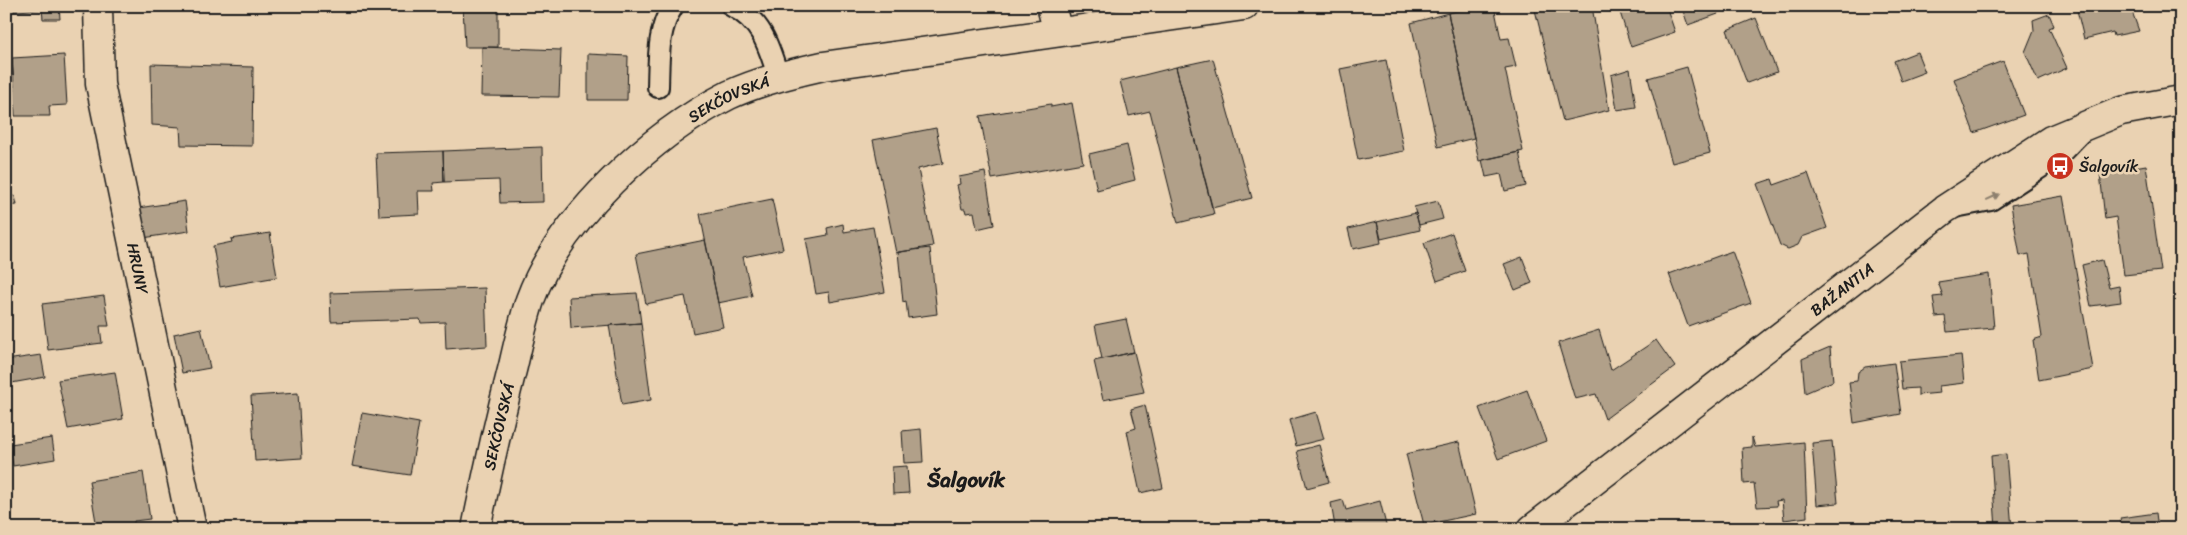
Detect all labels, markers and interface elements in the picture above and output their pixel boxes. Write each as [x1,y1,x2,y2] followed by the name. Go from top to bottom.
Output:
[682,66,776,131] street label: SEKČOVSKÁ
[2045,151,2075,181] bus stop icon: Šalgovík
[2079,152,2139,181] place label: Šalgovík
[1985,193,2000,202] one-way arrow
[118,240,157,298] street label: HRUNY
[1804,255,1881,324] street label: BAŽANTIA
[475,377,524,473] street label: SEKČOVSKÁ
[926,461,1006,499] district label: Šalgovík

